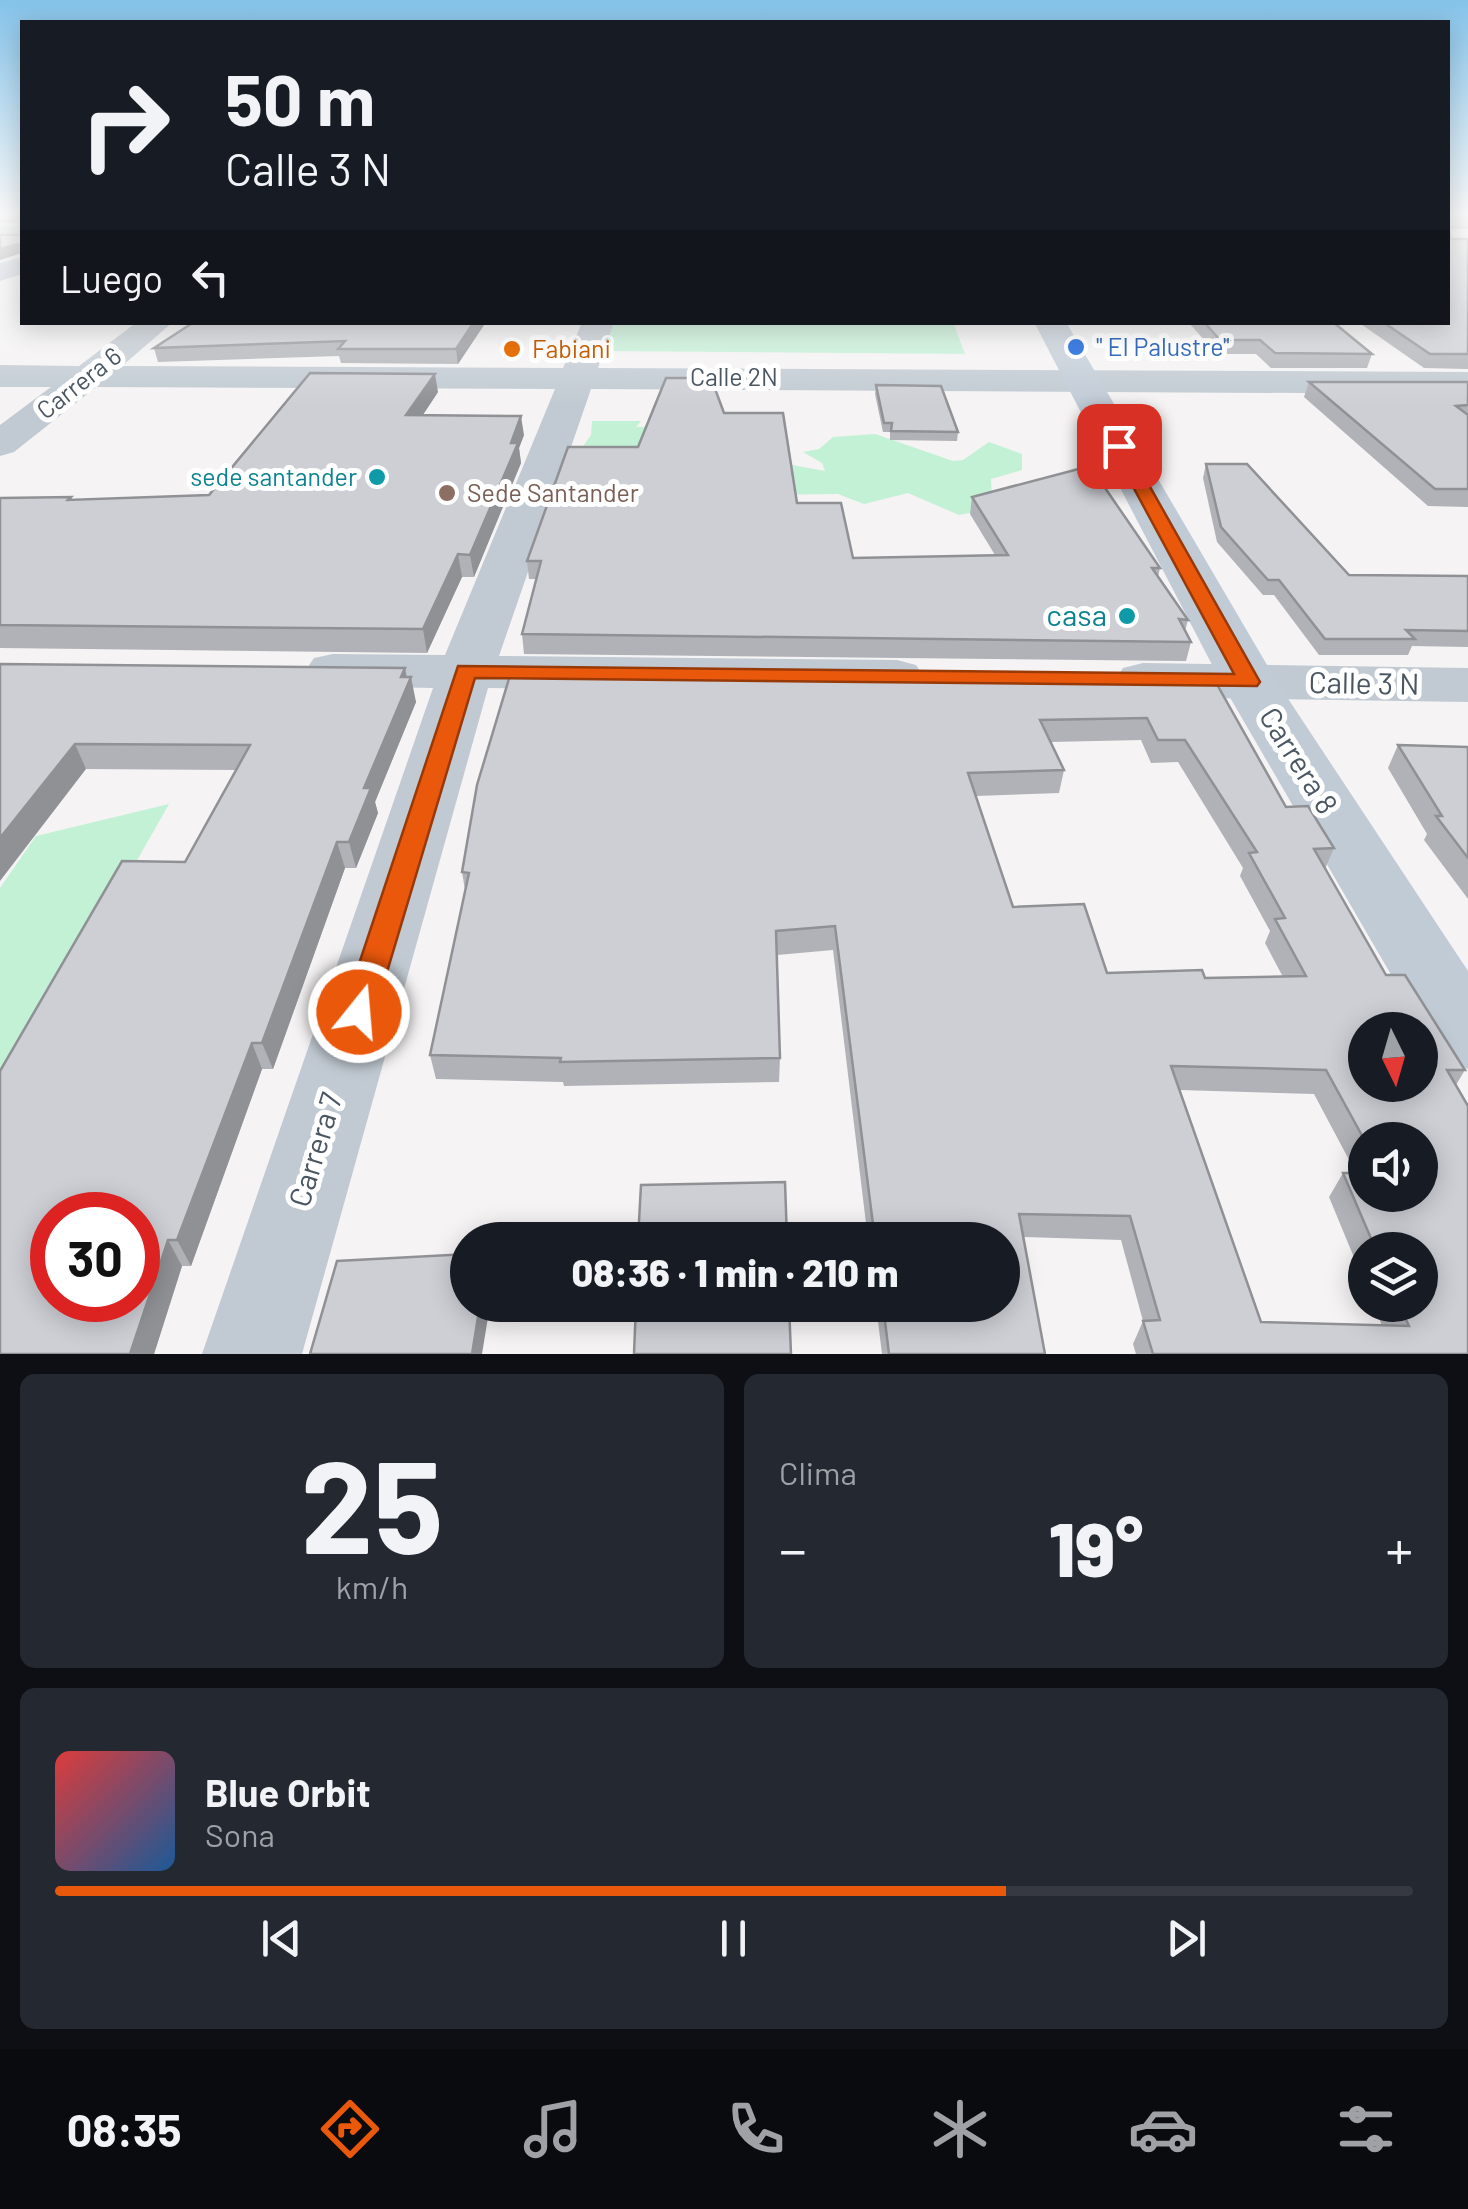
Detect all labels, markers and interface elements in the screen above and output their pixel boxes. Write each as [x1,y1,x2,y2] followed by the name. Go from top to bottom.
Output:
[225,56,375,140] text: 50 m
[60,60,190,190] icon: right
[225,141,391,195] text: Calle 3 N
[183,250,238,305] icon: left
[60,255,163,301] text: Luego
[1096,331,1230,361] place label: " El Palustre"
[532,333,611,363] place label: Fabiani
[1065,336,1087,358] marker: " El Palustre"
[501,338,523,360] marker: Fabiani
[30,340,127,424] street label: Carrera 6
[690,361,778,391] street label: Calle 2N
[1077,404,1162,489] pin
[1092,419,1147,474] icon: arrive
[190,461,357,491] place label: sede santander
[366,466,388,488] marker: sede santander
[467,477,639,507] place label: Sede Santander
[436,482,458,504] marker: Sede Santander
[1046,596,1107,632] place label: casa
[1116,605,1138,627] marker: casa
[1308,663,1420,701] street label: Calle 3 N
[1253,700,1346,820] street label: Carrera 8
[307,960,411,1064] position arrow
[1348,1012,1438,1102] north arrow
[1348,1012,1438,1322] map controls
[280,1088,348,1211] street label: Carrera 7
[1348,1122,1438,1212] button: sound
[30,1192,160,1322] speed limit sign: 30
[1348,1232,1438,1322] button: layers
[572,1249,898,1295] text: 08:36 · 1 min · 210 m
[301,1424,443,1580] text: 25
[779,1453,857,1491] text: Clima
[1049,1502,1143,1592] text: 19°
[779,1515,807,1581] text: −
[1385,1515,1413,1581] text: +
[336,1567,408,1605] text: km/h
[205,1769,371,1815] text: Blue Orbit
[205,1815,275,1853] text: Sona
[254,1911,309,1966] icon: previous
[706,1911,761,1966] icon: pause
[1159,1911,1214,1966] icon: next
[315,2094,385,2164] icon: directions
[518,2094,588,2164] icon: music
[721,2094,791,2164] icon: phone
[925,2094,995,2164] icon: climate
[1128,2094,1198,2164] icon: car
[1331,2094,1401,2164] icon: filters
[67,2102,182,2156] text: 08:35

